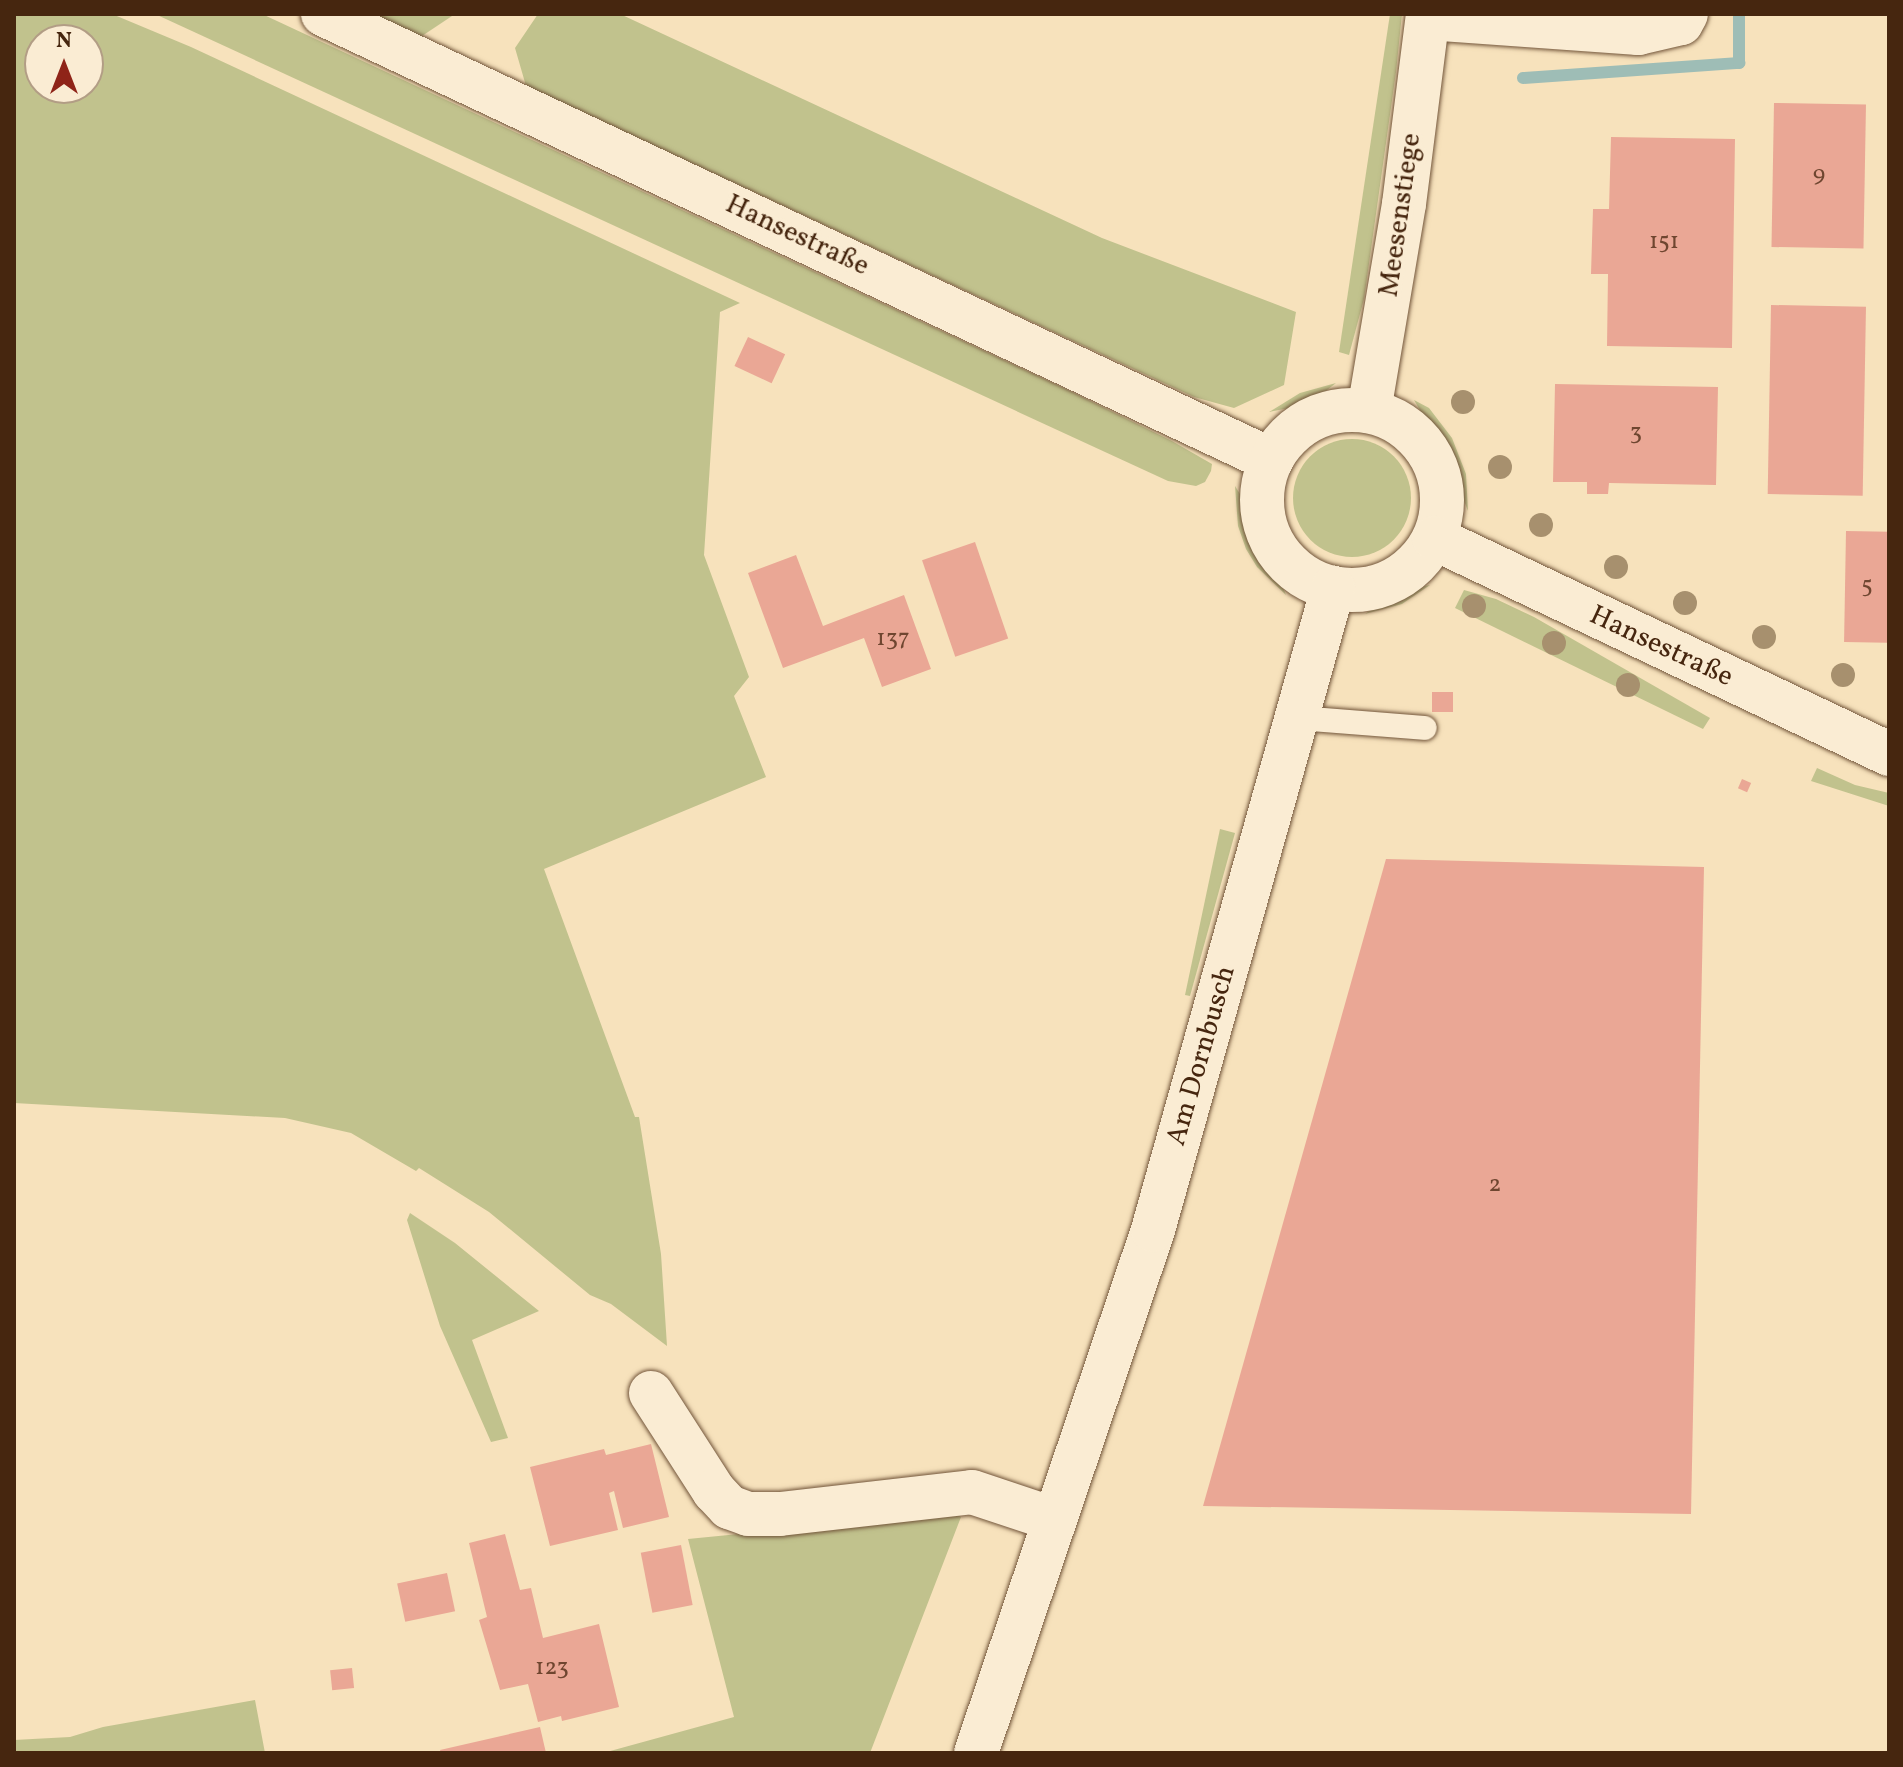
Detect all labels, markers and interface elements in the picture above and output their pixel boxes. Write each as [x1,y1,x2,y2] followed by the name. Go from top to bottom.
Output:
[24,24,104,104] north arrow
[56,26,72,57] text: N
[1373,131,1429,299] street label: Meesenstiege
[1813,162,1825,190] house number: 9
[720,188,874,284] street label: Hansestraße
[1649,229,1679,257] house number: 151
[1630,420,1642,448] house number: 3
[1861,573,1873,601] house number: 5
[1584,599,1738,695] street label: Hansestraße
[876,626,910,654] house number: 137
[1160,962,1244,1150] street label: Am Dornbusch
[1489,1172,1501,1200] house number: 2
[535,1655,569,1683] house number: 123

